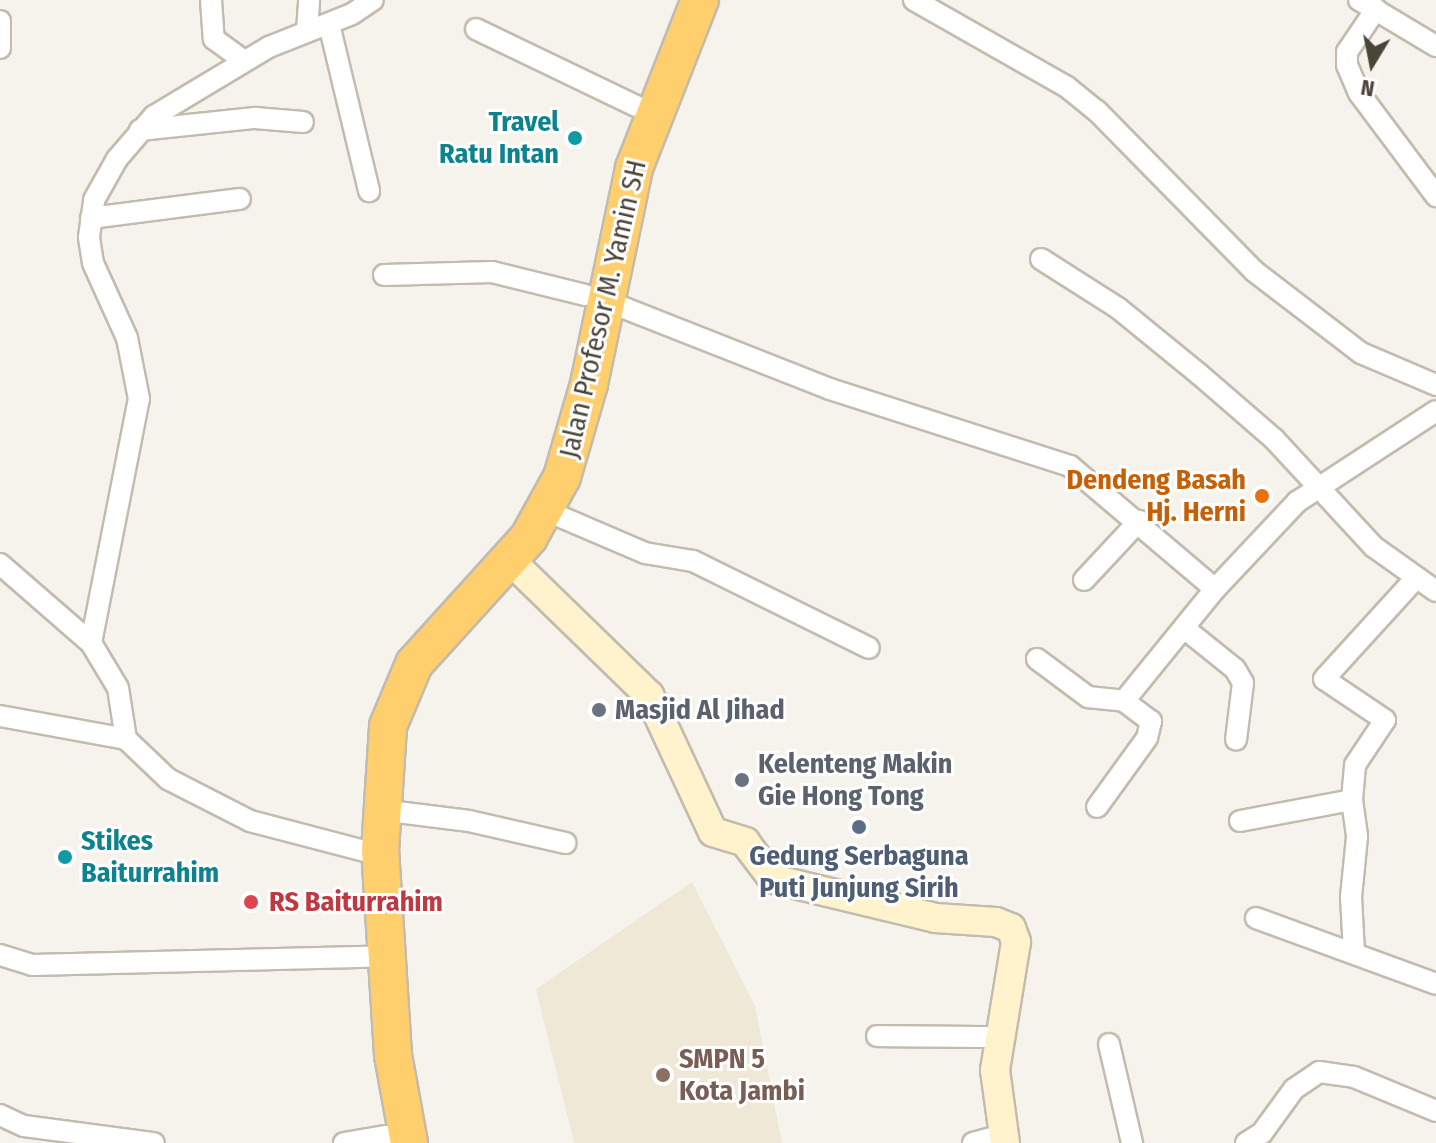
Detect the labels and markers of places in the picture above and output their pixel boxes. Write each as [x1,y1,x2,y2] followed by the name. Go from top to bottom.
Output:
[439,105,559,171] place label: Travel Ratu Intan
[566,129,584,147] marker: Travel Ratu Intan
[1066,463,1246,529] place label: Dendeng Basah Hj. Herni
[1253,487,1271,505] marker: Dendeng Basah Hj. Herni
[615,693,785,727] place label: Masjid Al Jihad
[590,701,608,719] marker: Masjid Al Jihad
[758,747,953,813] place label: Kelenteng Makin Gie Hong Tong
[733,771,751,789] marker: Kelenteng Makin Gie Hong Tong
[850,818,868,836] marker: Gedung Serbaguna Puti Junjung Sirih
[81,824,219,890] place label: Stikes Baiturrahim
[749,839,969,905] place label: Gedung Serbaguna Puti Junjung Sirih
[56,848,74,866] marker: Stikes Baiturrahim
[269,885,443,919] place label: RS Baiturrahim
[240,891,262,913] marker: RS Baiturrahim
[679,1042,805,1108] place label: SMPN 5 Kota Jambi
[654,1066,672,1084] marker: SMPN 5 Kota Jambi

